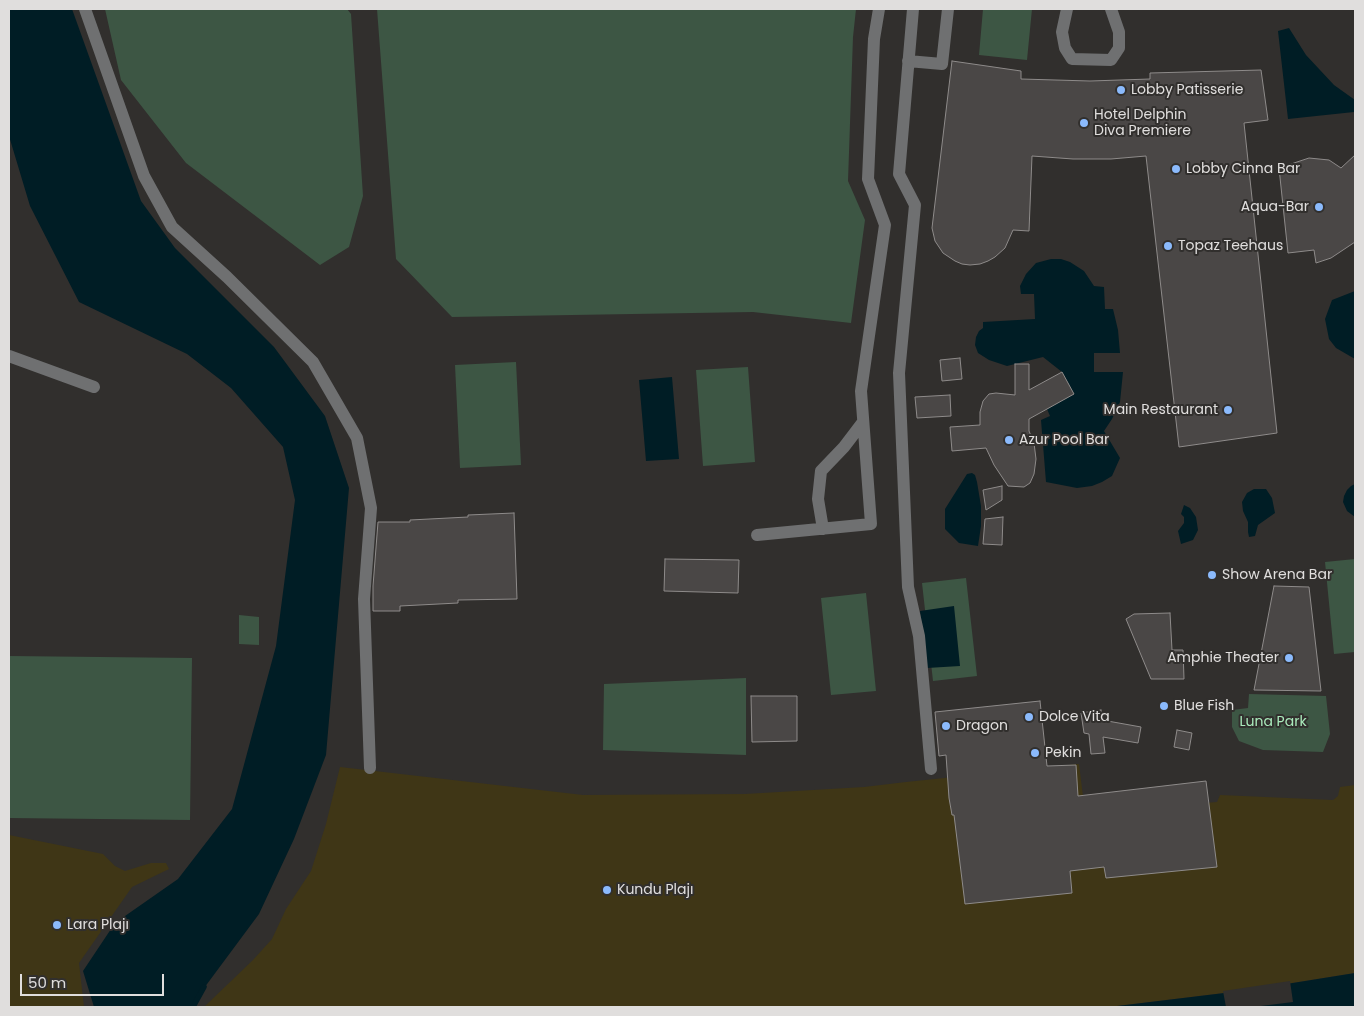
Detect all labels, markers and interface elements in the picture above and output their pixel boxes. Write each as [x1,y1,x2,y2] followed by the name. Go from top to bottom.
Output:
[1131,82,1243,98] place label: Lobby Patisserie
[1115,84,1127,96] marker: Lobby Patisserie
[1094,107,1191,140] place label: Hotel Delphin Diva Premiere
[1078,117,1090,129] marker: Hotel Delphin Diva Premiere
[1186,161,1300,177] place label: Lobby Cinna Bar
[1170,163,1182,175] marker: Lobby Cinna Bar
[1241,199,1309,215] place label: Aqua-Bar
[1313,201,1325,213] marker: Aqua-Bar
[1178,238,1283,254] place label: Topaz Teehaus
[1162,240,1174,252] marker: Topaz Teehaus
[1104,402,1218,418] place label: Main Restaurant
[1222,404,1234,416] marker: Main Restaurant
[1019,432,1109,448] place label: Azur Pool Bar
[1003,434,1015,446] marker: Azur Pool Bar
[1222,567,1332,583] place label: Show Arena Bar
[1206,569,1218,581] marker: Show Arena Bar
[1167,650,1279,666] place label: Amphie Theater
[1283,652,1295,664] marker: Amphie Theater
[1174,698,1234,714] place label: Blue Fish
[1158,700,1170,712] marker: Blue Fish
[1039,709,1110,725] place label: Dolce Vita
[1023,711,1035,723] marker: Dolce Vita
[1239,714,1307,730] park label: Luna Park
[956,718,1008,734] place label: Dragon
[940,720,952,732] marker: Dragon
[1045,745,1081,761] place label: Pekin
[1029,747,1041,759] marker: Pekin
[617,882,693,898] place label: Kundu Plajı
[601,884,613,896] marker: Kundu Plajı
[67,917,129,933] place label: Lara Plajı
[51,919,63,931] marker: Lara Plajı
[22,964,166,996] scale bar
[28,972,66,993] text: 50 m

